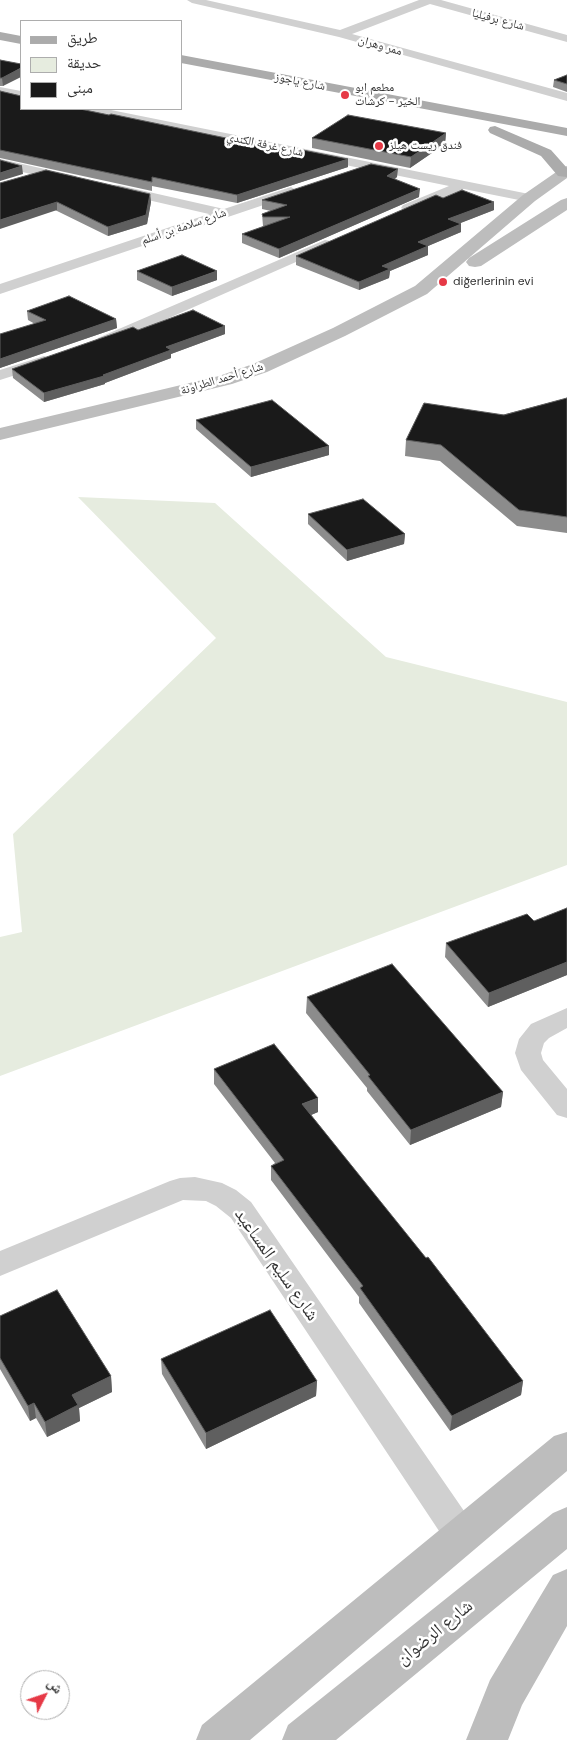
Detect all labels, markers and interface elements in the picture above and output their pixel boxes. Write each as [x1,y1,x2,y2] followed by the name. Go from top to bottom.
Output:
[470,6,526,34] street label: شارع برفيليا
[20,20,182,110] legend
[67,28,98,48] text: طريق
[356,33,404,59] street label: ممر وهران
[67,53,101,73] text: حديقة
[274,70,326,94] street label: شارع ياجوز
[67,78,93,98] text: مبنى
[355,81,420,109] place label: مطعم ابو الخير - كرشات
[339,89,351,101] marker: مطعم ابو الخير - كرشات
[225,130,305,160] street label: شارع غرفة الكندي
[389,139,462,153] place label: فندق ريست هيلز
[373,140,385,152] marker: فندق ريست هيلز
[140,206,228,248] street label: شارع سلامة بن أسلم
[453,275,534,289] place label: diğerlerinin evi
[437,276,449,288] marker: diğerlerinin evi
[179,360,265,398] street label: شارع أحمد الطراونة
[229,1205,323,1325] street label: شارع سليم المساعيد
[393,1596,477,1670] street label: شارع الرضوان
[20,1670,70,1720] north arrow
[44,1674,67,1697] text: ش

